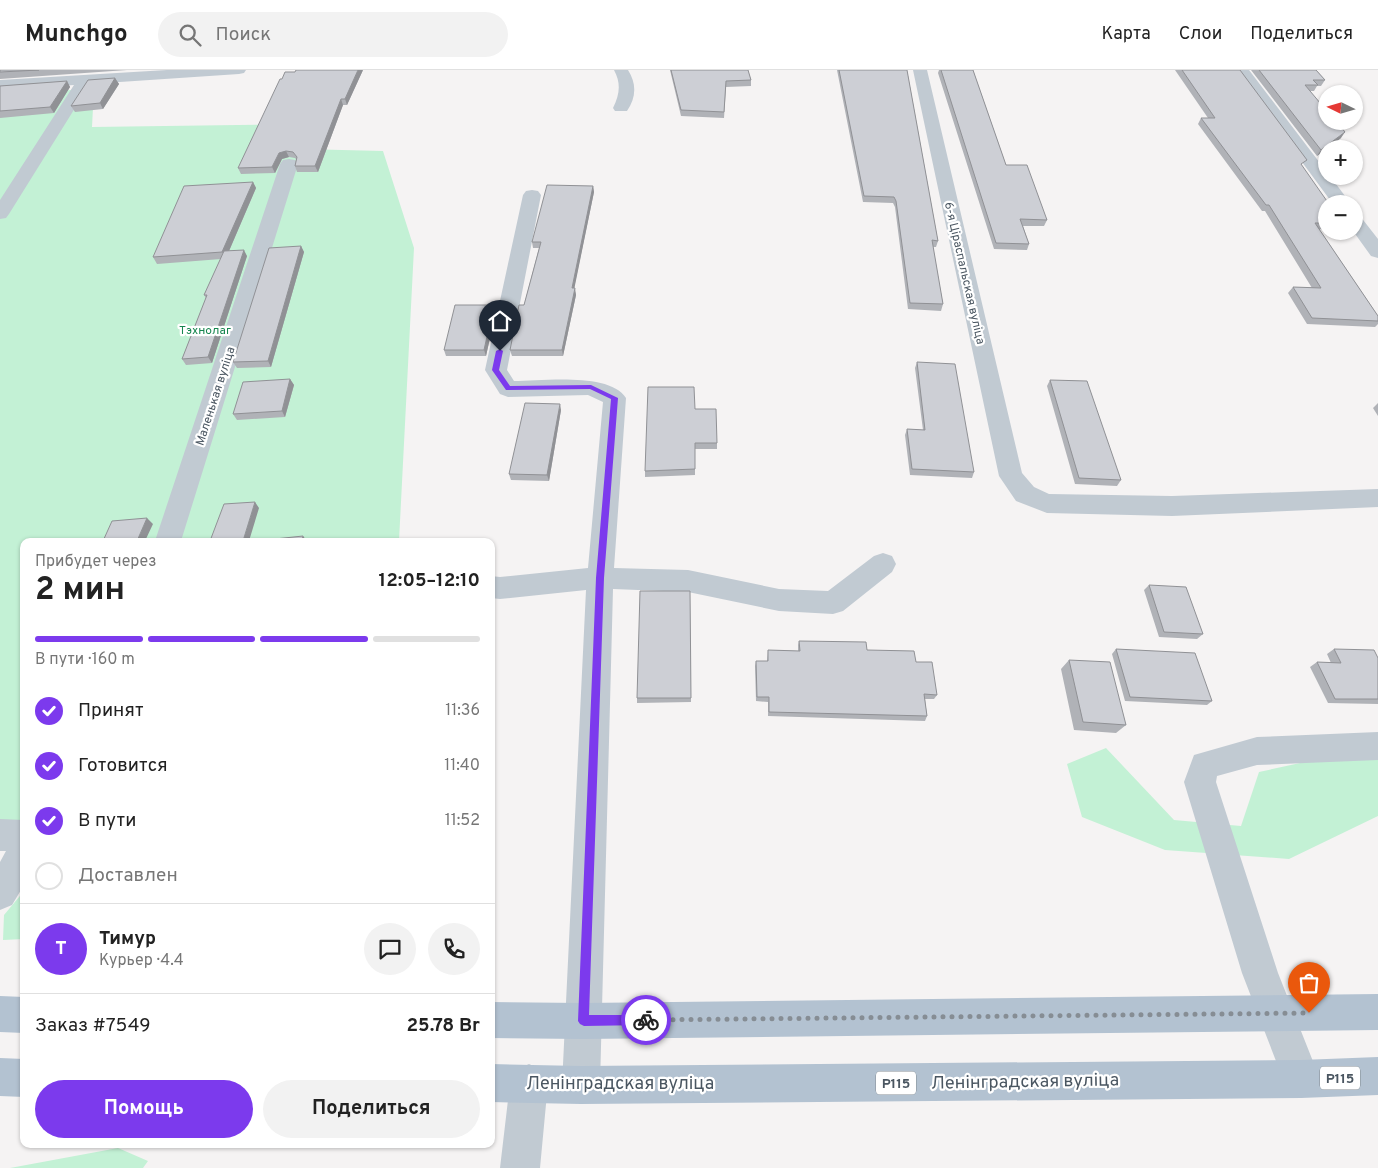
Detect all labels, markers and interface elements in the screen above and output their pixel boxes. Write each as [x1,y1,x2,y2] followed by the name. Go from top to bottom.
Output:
[158,12,508,57] search box
[25,20,128,50] text: Munchgo
[176,21,204,49] icon: search
[216,23,271,47] text: Поиск
[1101,23,1151,46] text: Карта
[1179,23,1222,46] text: Слои
[1250,23,1353,46] text: Поделиться
[1318,85,1362,130] north arrow
[1318,85,1363,240] map controls
[1318,140,1363,185] button: +
[1318,195,1363,240] button: −
[940,201,988,346] street label: 6-я Ціраспальская вуліца
[479,300,521,351] pin
[486,307,514,335] icon: home
[179,323,231,339] park label: Тэхнолаг
[192,345,239,448] street label: Маленькая вуліца
[35,552,157,572] text: Прибудет через
[379,569,480,593] text: 12:05–12:10
[35,571,125,611] text: 2 мин
[35,650,135,670] text: В пути · 160 m
[35,697,63,725] icon: check
[78,699,144,723] text: Принят
[445,701,480,721] text: 11:36
[35,752,63,780] icon: check
[78,754,168,778] text: Готовится
[444,756,480,776] text: 11:40
[35,807,63,835] icon: check
[78,809,136,833] text: В пути
[445,811,480,831] text: 11:52
[78,864,178,888] text: Доставлен
[364,923,416,975] button: chat
[428,923,480,975] button: phone
[99,927,156,951] text: Тимур
[55,937,67,961] text: Т
[99,951,184,971] text: Курьер · 4.4
[1288,962,1330,1013] pin
[1295,969,1323,997] icon: bag
[621,995,671,1045] courier
[632,1006,660,1034] icon: bike
[35,1014,151,1038] text: Заказ #7549
[406,1014,480,1038] text: 25.78 Br
[1320,1066,1360,1090] road number: Р115
[931,1069,1119,1096] street label: Ленінградская вуліца
[876,1071,916,1094] road number: Р115
[526,1073,714,1096] street label: Ленінградская вуліца
[35,1080,253,1138] button: Помощь
[263,1080,480,1138] button: Поделиться

